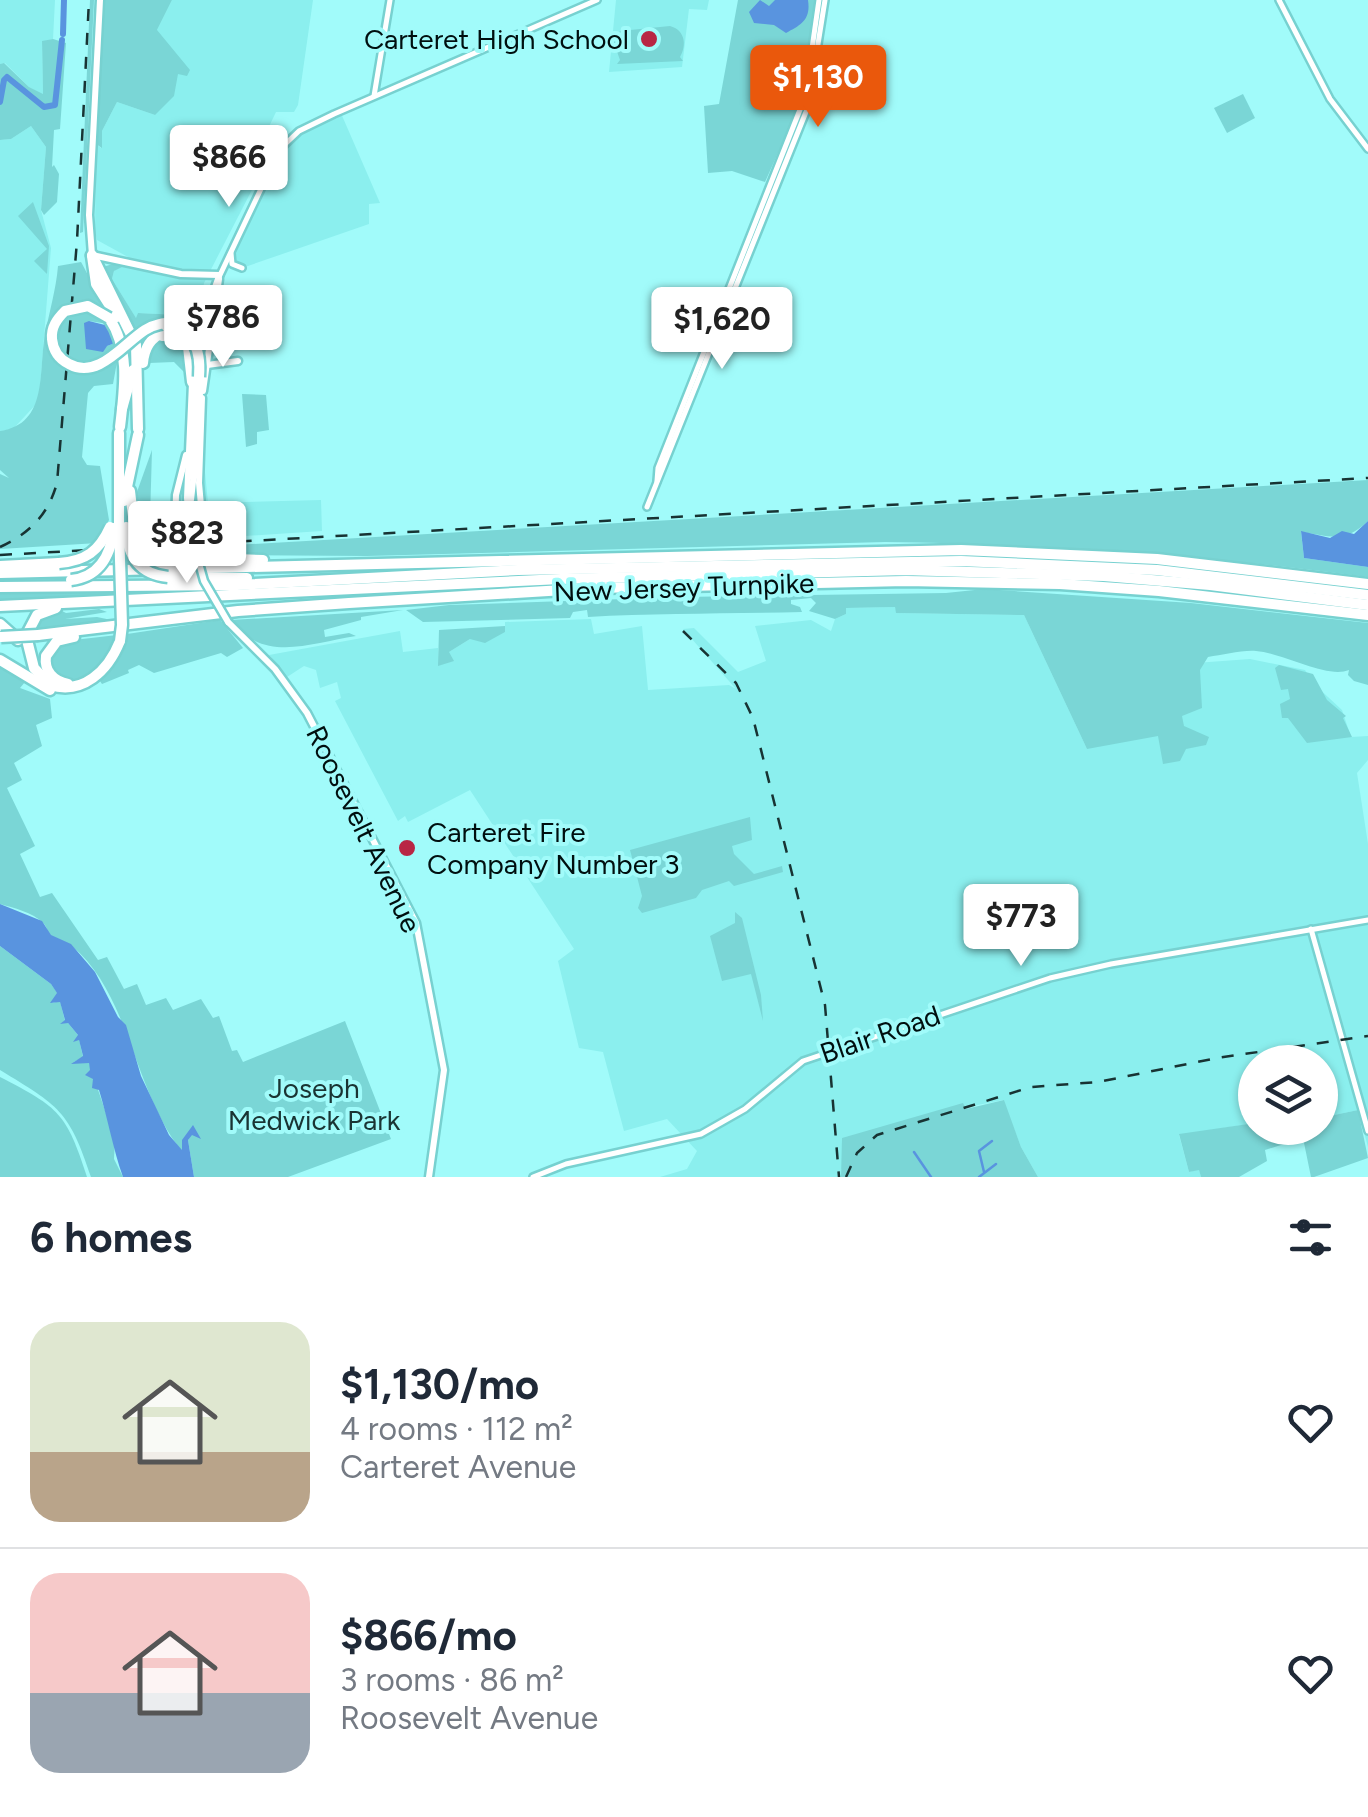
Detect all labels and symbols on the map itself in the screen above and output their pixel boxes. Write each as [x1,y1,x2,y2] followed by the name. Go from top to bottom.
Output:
[364,22,629,56] place label: Carteret High School
[638,28,660,50] marker: Carteret High School
[737,45,899,130] pin: $1,130
[170,125,288,210] pin: $866
[164,285,282,370] pin: $786
[641,287,803,372] pin: $1,620
[128,501,246,586] pin: $823
[553,565,815,609] street label: New Jersey Turnpike
[299,720,429,938] street label: Roosevelt Avenue
[427,815,680,881] place label: Carteret Fire Company Number 3
[396,837,418,859] marker: Carteret Fire Company Number 3
[962,884,1080,969] pin: $773
[815,998,945,1070] street label: Blair Road
[228,1071,401,1137] park label: Joseph Medwick Park

